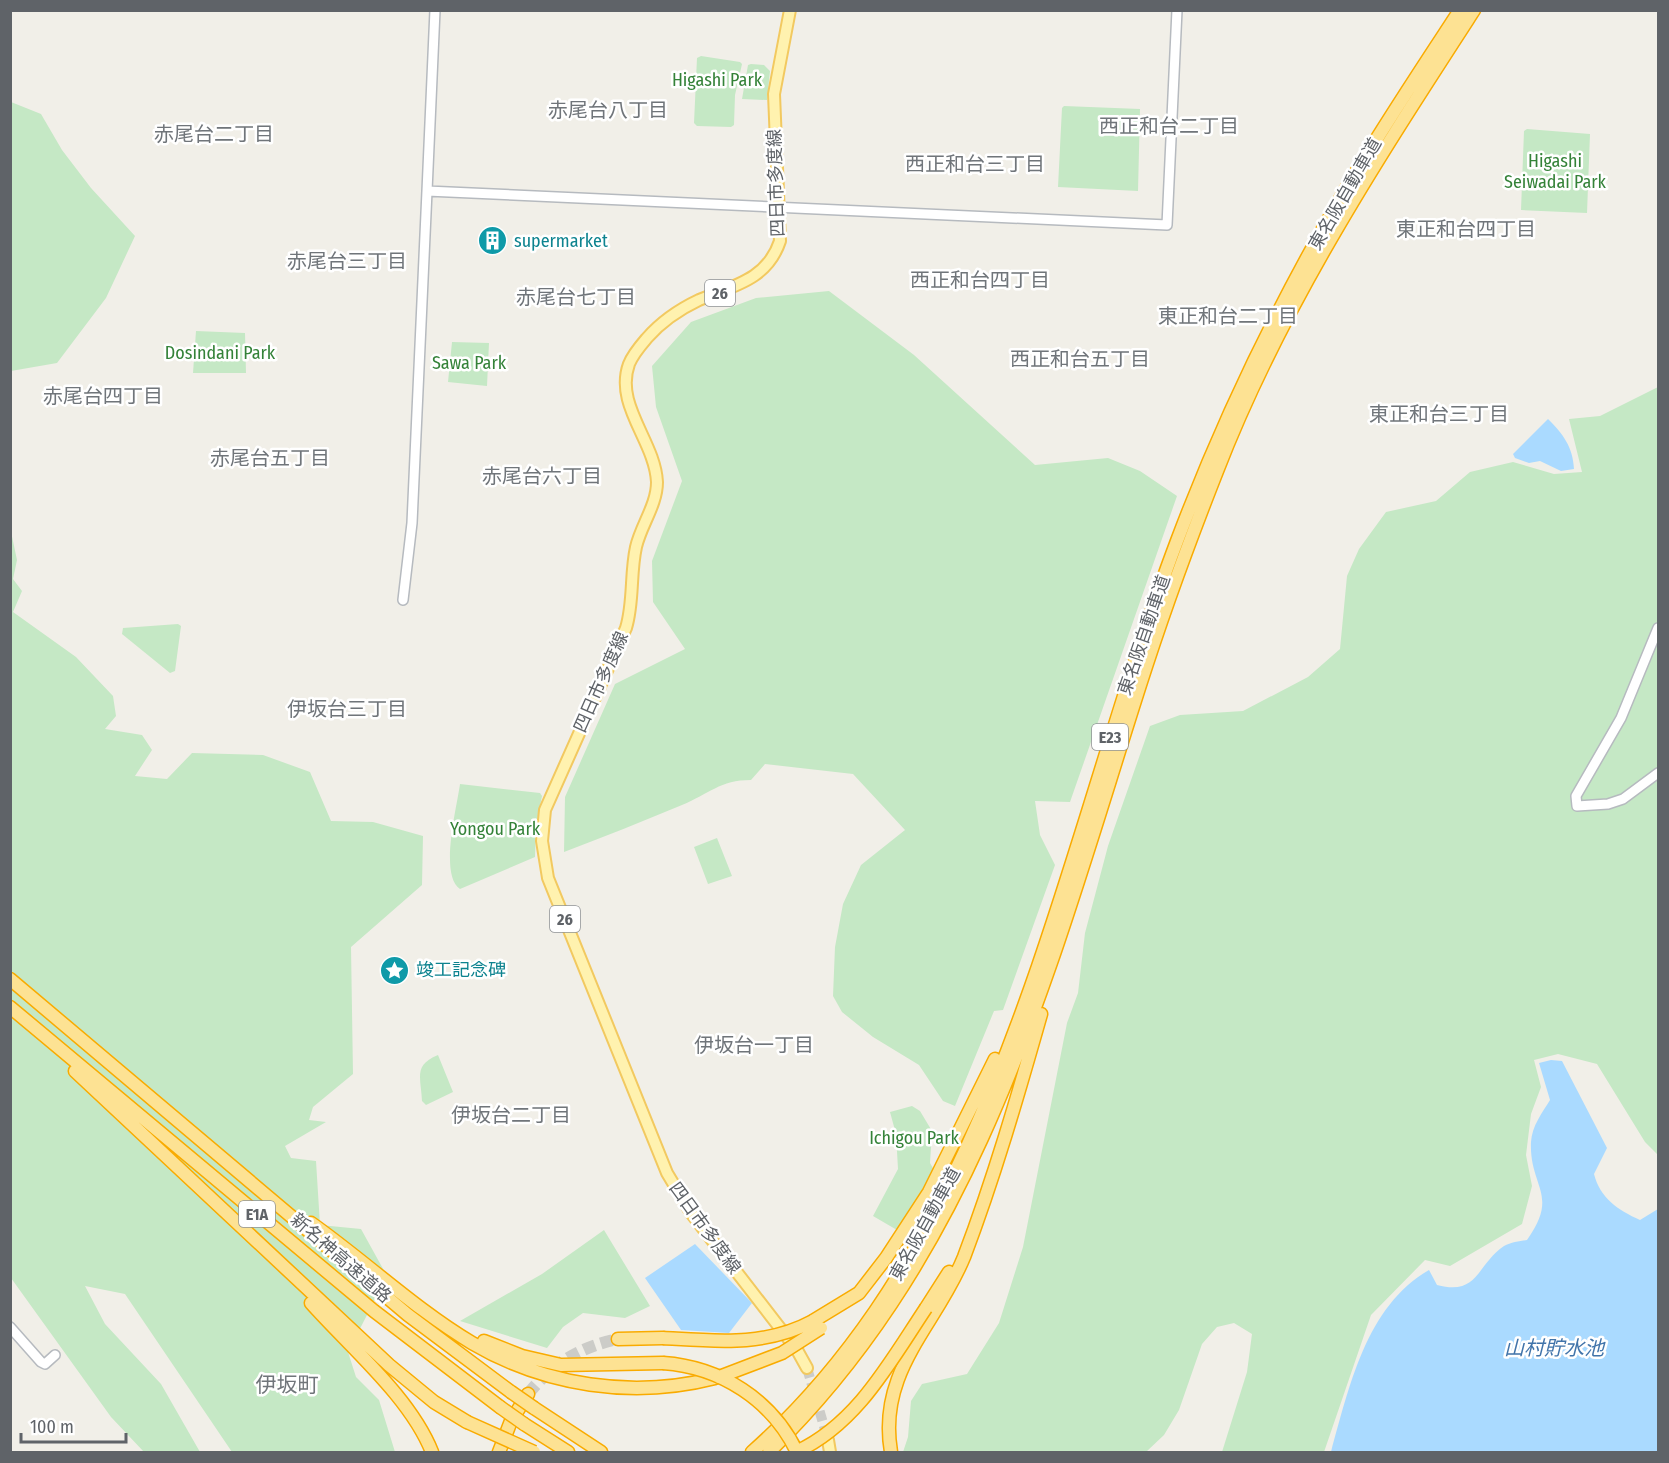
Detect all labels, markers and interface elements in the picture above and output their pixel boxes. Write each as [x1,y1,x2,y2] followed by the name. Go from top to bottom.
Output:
[672,69,763,91] park label: Higashi Park
[548,98,668,122] district label: 赤尾台八丁目
[1099,114,1239,138] district label: 西正和台二丁目
[154,122,274,146] district label: 赤尾台二丁目
[763,129,789,237] street label: 四日市多度線
[1304,134,1386,254] street label: 東名阪自動車道
[1504,150,1607,193] park label: Higashi Seiwadai Park
[905,152,1045,176] district label: 西正和台三丁目
[1396,217,1536,241] district label: 東正和台四丁目
[477,225,509,257] building icon: supermarket
[514,230,608,252] place label: supermarket
[287,249,407,273] district label: 赤尾台三丁目
[910,268,1050,292] district label: 西正和台四丁目
[705,280,735,306] road number: 26
[516,285,636,309] district label: 赤尾台七丁目
[1158,304,1298,328] district label: 東正和台二丁目
[165,342,276,364] park label: Dosindani Park
[1010,347,1150,371] district label: 西正和台五丁目
[432,352,507,374] park label: Sawa Park
[43,384,163,408] district label: 赤尾台四丁目
[1369,402,1509,426] district label: 東正和台三丁目
[210,446,330,470] district label: 赤尾台五丁目
[482,464,602,488] district label: 赤尾台六丁目
[1113,572,1175,698] street label: 東名阪自動車道
[569,628,633,736] street label: 四日市多度線
[287,697,407,721] district label: 伊坂台三丁目
[1092,724,1128,750] road number: E23
[450,818,541,840] park label: Yongou Park
[550,906,580,932] road number: 26
[379,954,411,986] place icon: 竣工記念碑
[416,959,506,981] place label: 竣工記念碑
[694,1033,814,1057] district label: 伊坂台一丁目
[451,1103,571,1127] district label: 伊坂台二丁目
[869,1127,959,1149] park label: Ichigou Park
[885,1164,965,1284] street label: 東名阪自動車道
[664,1178,746,1278] street label: 四日市多度線
[239,1201,275,1227] road number: E1A
[286,1208,396,1308] street label: 新名神高速道路
[1504,1336,1606,1360] water label: 山村貯水池
[256,1372,319,1398] district label: 伊坂町
[21,1406,126,1444] scale bar
[30,1416,74,1438] text: 100 m

